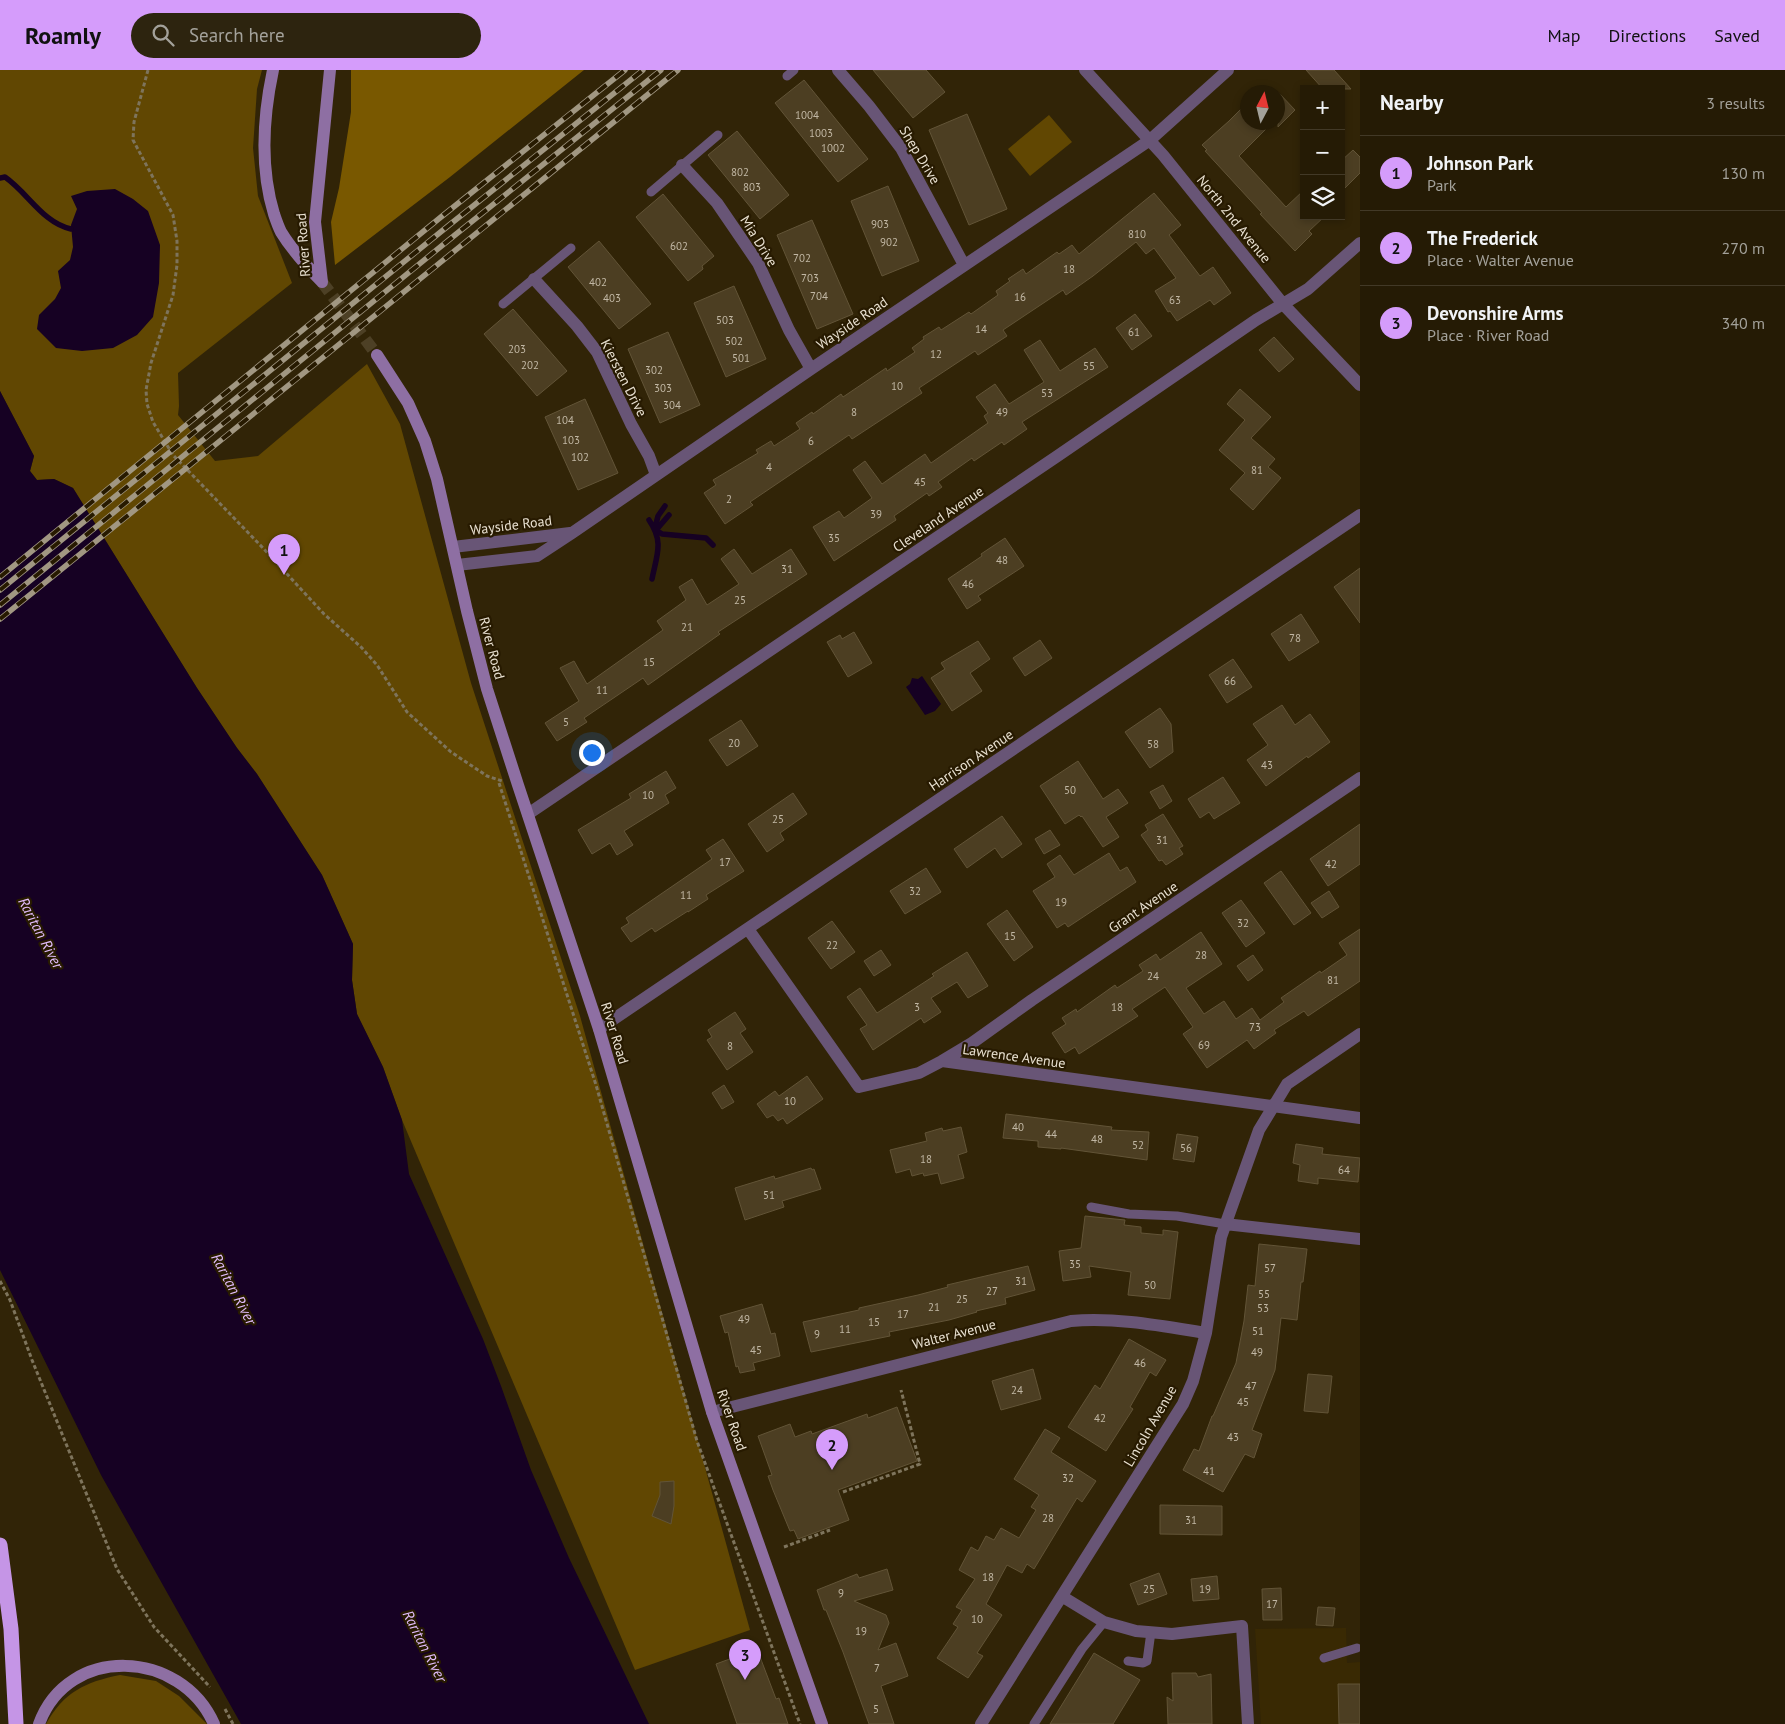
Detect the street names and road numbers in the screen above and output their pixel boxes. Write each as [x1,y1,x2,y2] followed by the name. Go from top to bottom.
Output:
[896,123,944,187] street label: Shep Drive
[1193,171,1275,267] street label: North 2nd Avenue
[292,212,314,278] street label: River Road
[736,212,782,270] street label: Mia Drive
[813,293,891,353] street label: Wayside Road
[597,336,651,420] street label: Kiersten Drive
[889,482,987,556] street label: Cleveland Avenue
[469,511,553,539] street label: Wayside Road
[475,615,509,681] street label: River Road
[925,725,1017,795] street label: Harrison Avenue
[1105,877,1181,937] street label: Grant Avenue
[597,1000,633,1066] street label: River Road
[961,1040,1067,1072] street label: Lawrence Avenue
[910,1315,998,1353] street label: Walter Avenue
[1119,1382,1181,1470] street label: Lincoln Avenue
[713,1387,751,1453] street label: River Road

